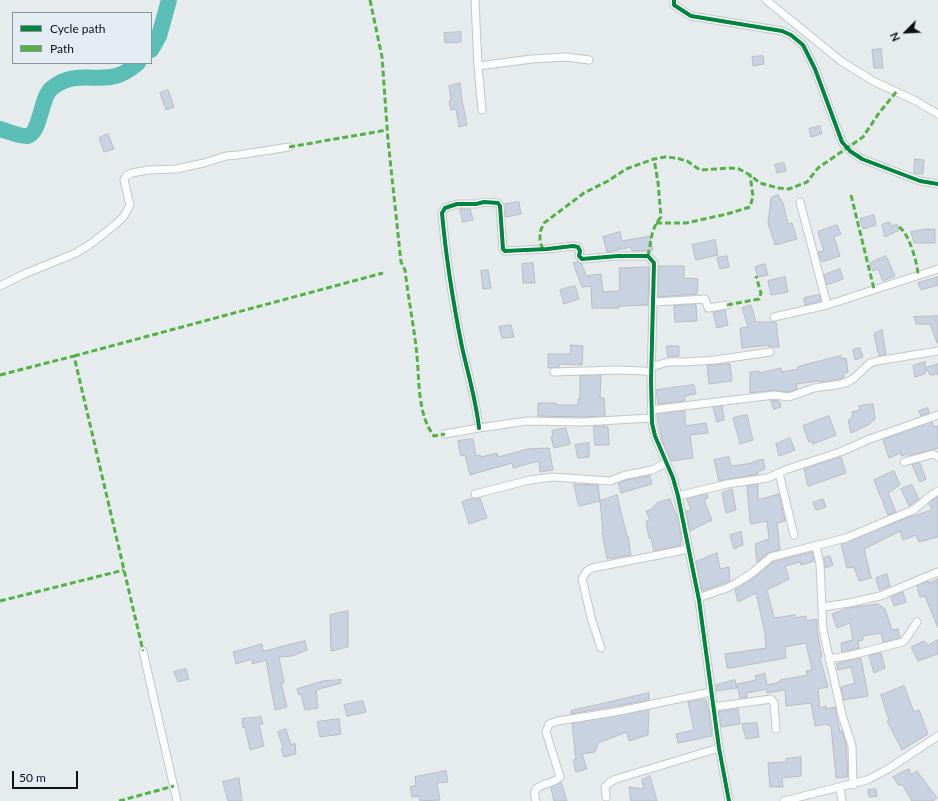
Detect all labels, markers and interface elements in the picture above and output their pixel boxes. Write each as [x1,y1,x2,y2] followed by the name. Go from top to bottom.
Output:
[12,12,152,64] legend
[886,12,926,52] north arrow
[50,21,105,36] text: Cycle path
[887,31,902,44] text: N
[50,41,74,56] text: Path
[14,763,80,789] scale bar
[19,770,46,785] text: 50 m

